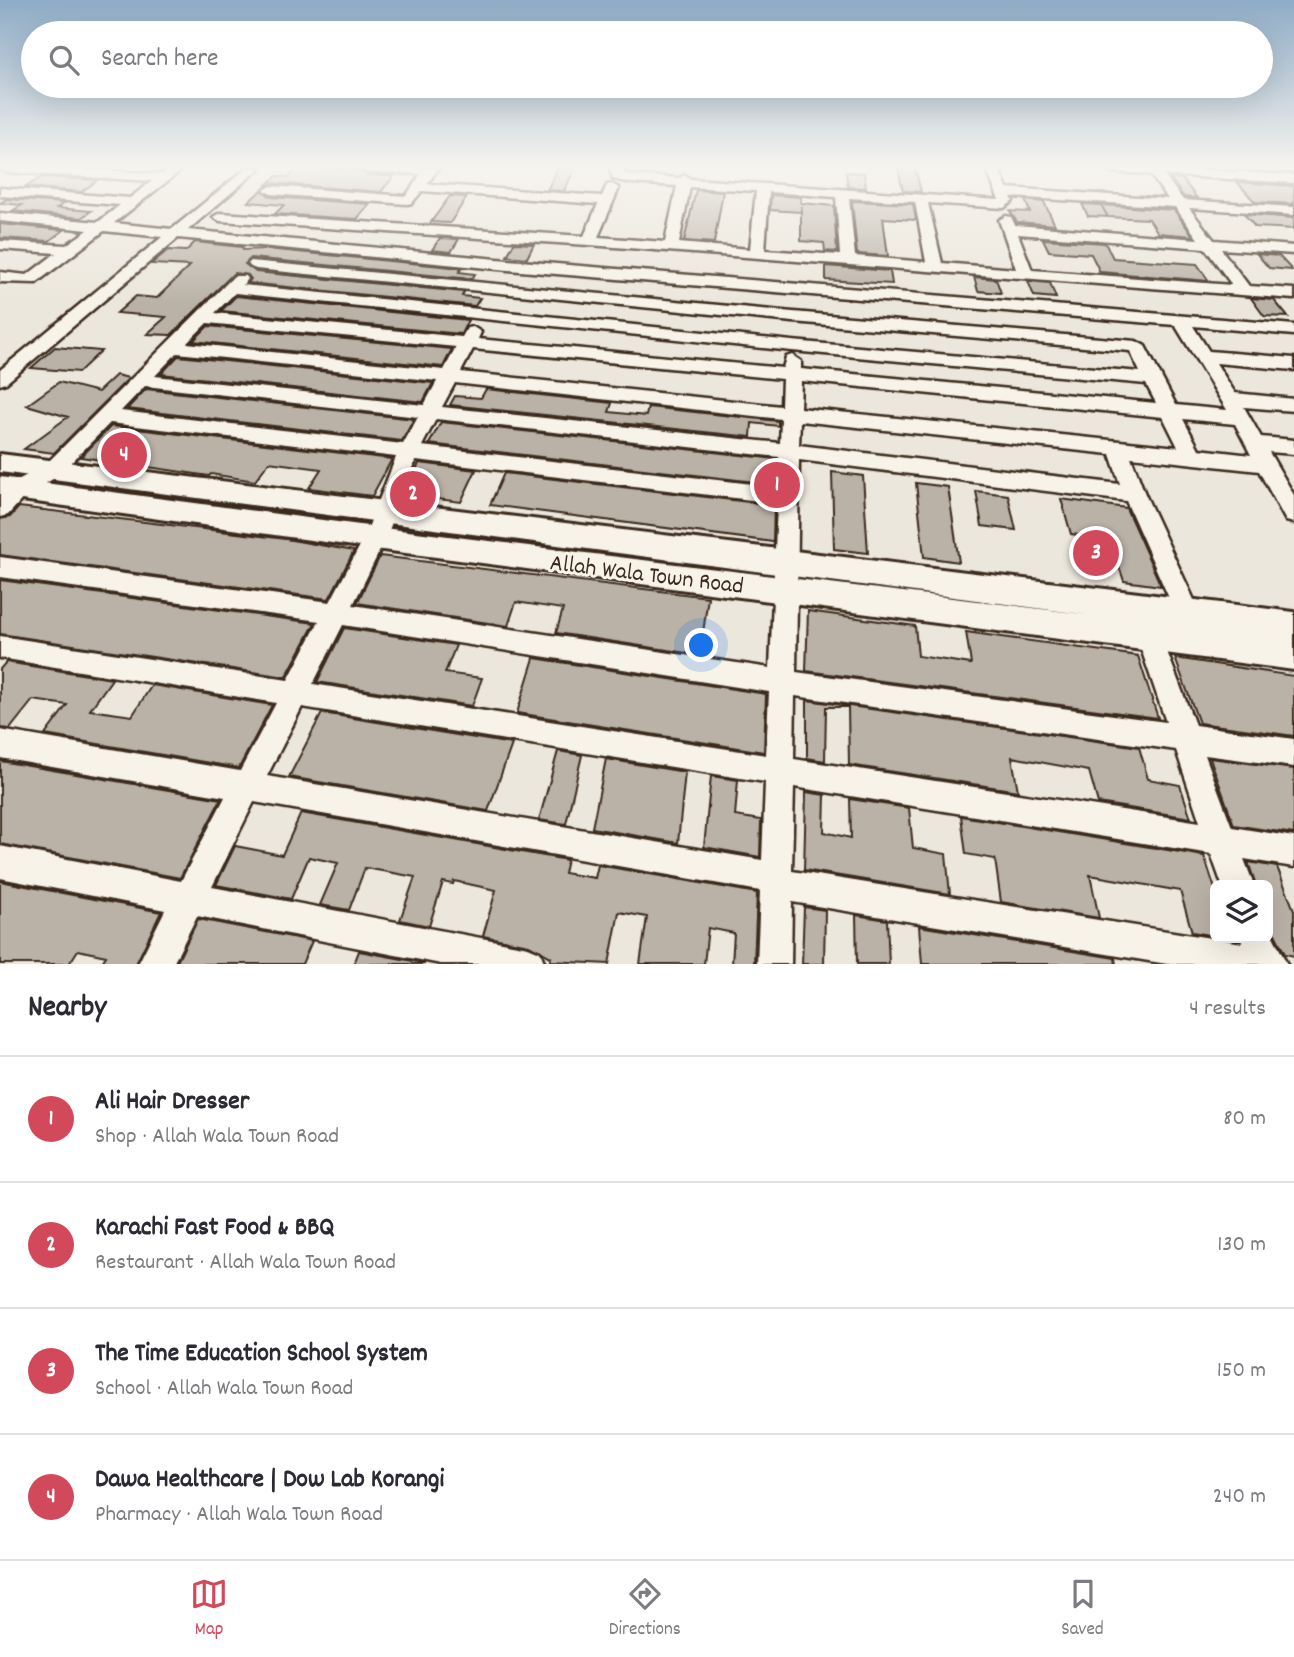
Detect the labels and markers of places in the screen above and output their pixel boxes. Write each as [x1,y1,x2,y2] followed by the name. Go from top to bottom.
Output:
[101,429,147,481] pin: 4
[754,459,800,511] pin: 1
[390,468,436,520] pin: 2
[1073,527,1119,579] pin: 3

